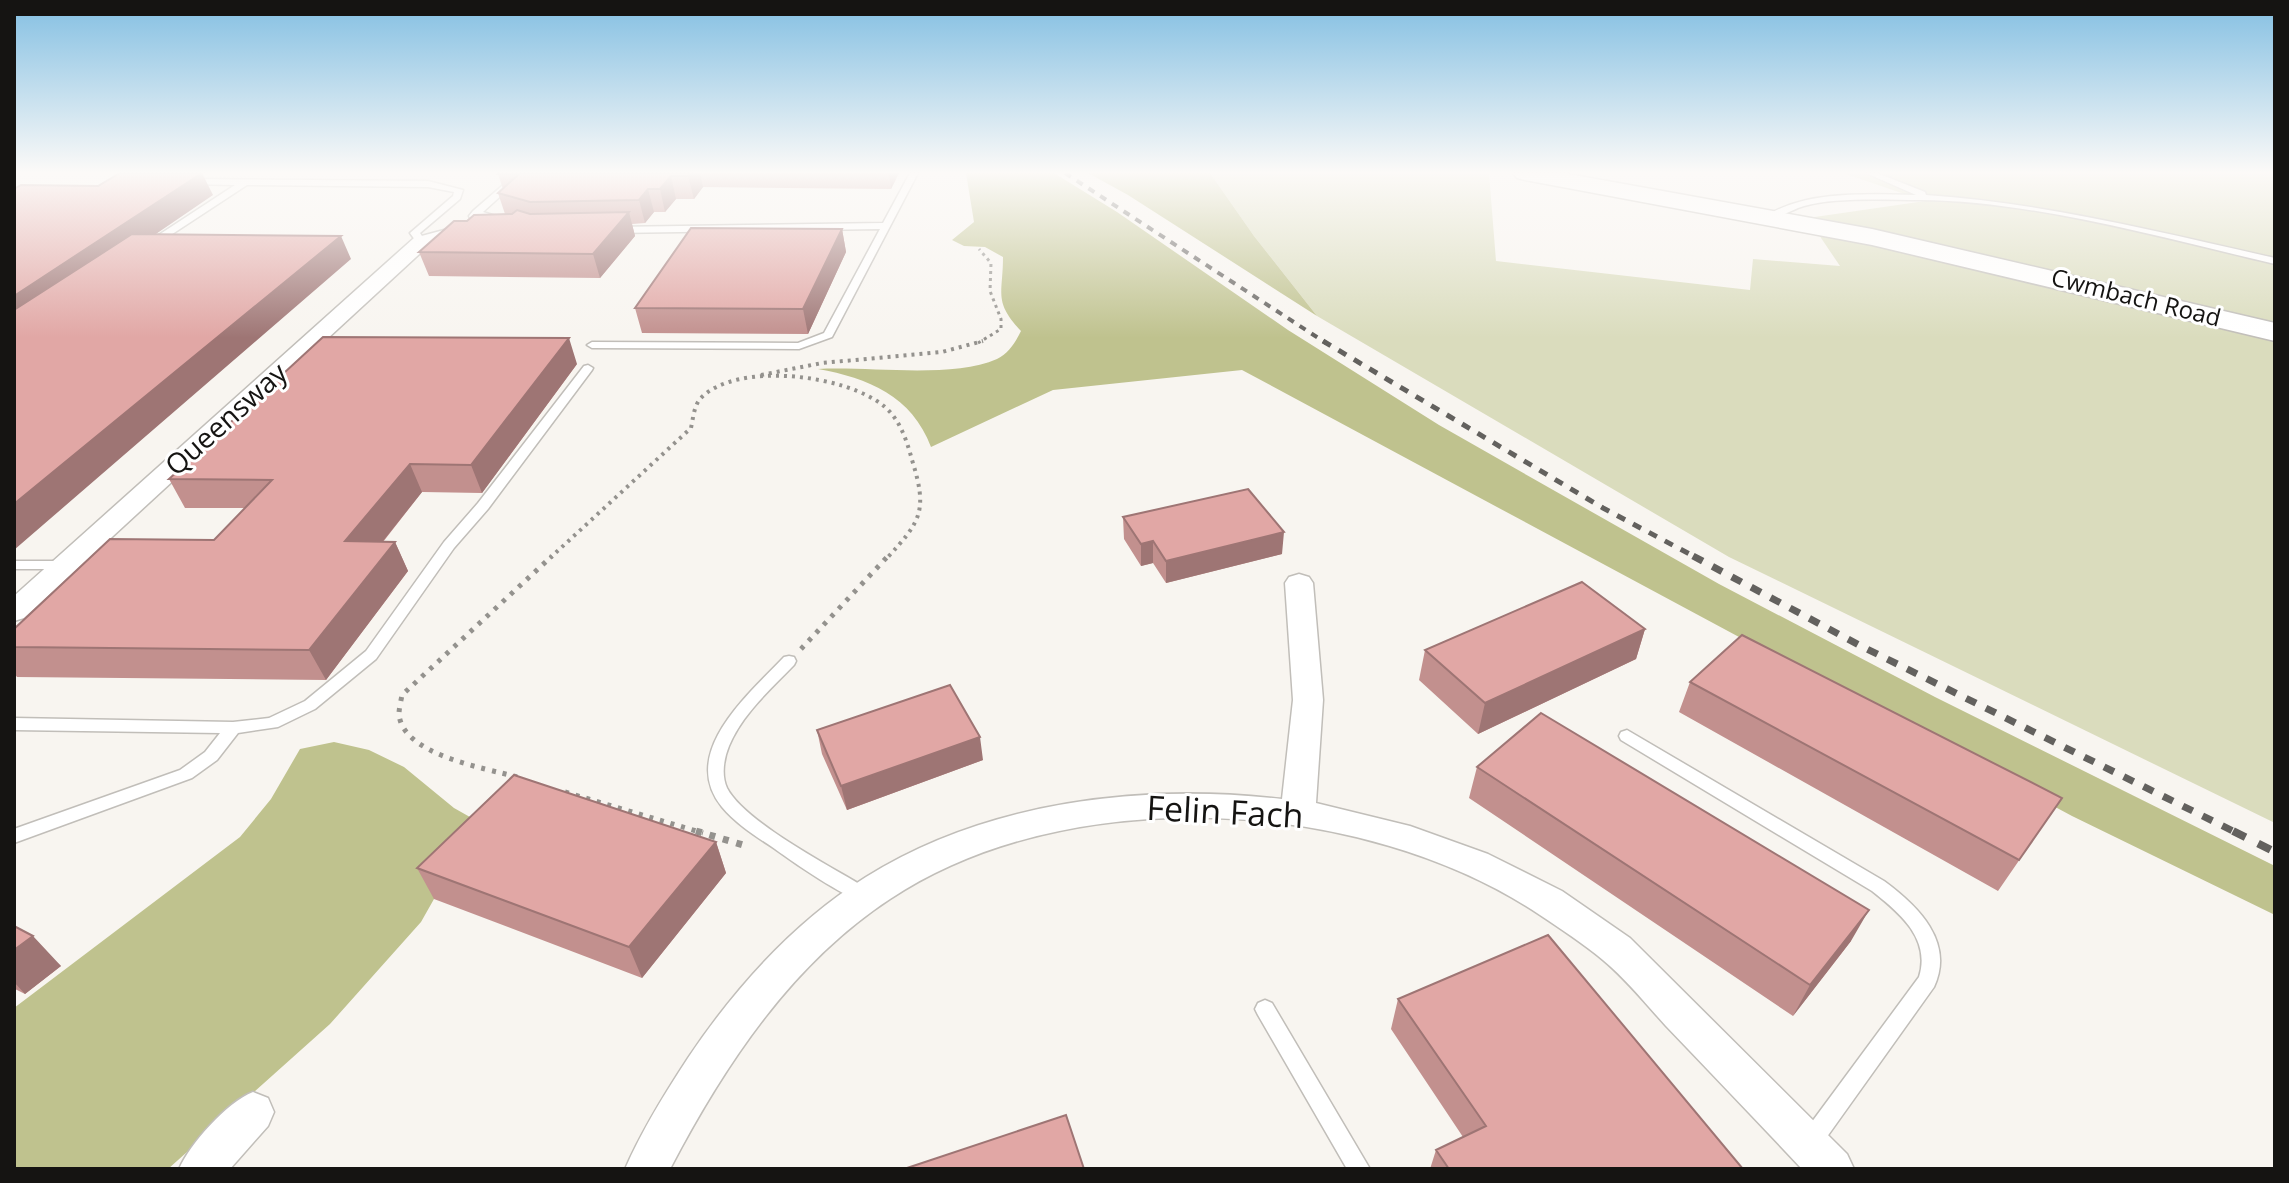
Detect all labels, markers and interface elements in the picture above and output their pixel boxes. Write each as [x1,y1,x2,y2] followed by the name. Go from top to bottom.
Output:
[2048,260,2225,334] street label: Cwmbach Road
[156,353,295,483] street label: Queensway
[1145,784,1305,838] street label: Felin Fach

